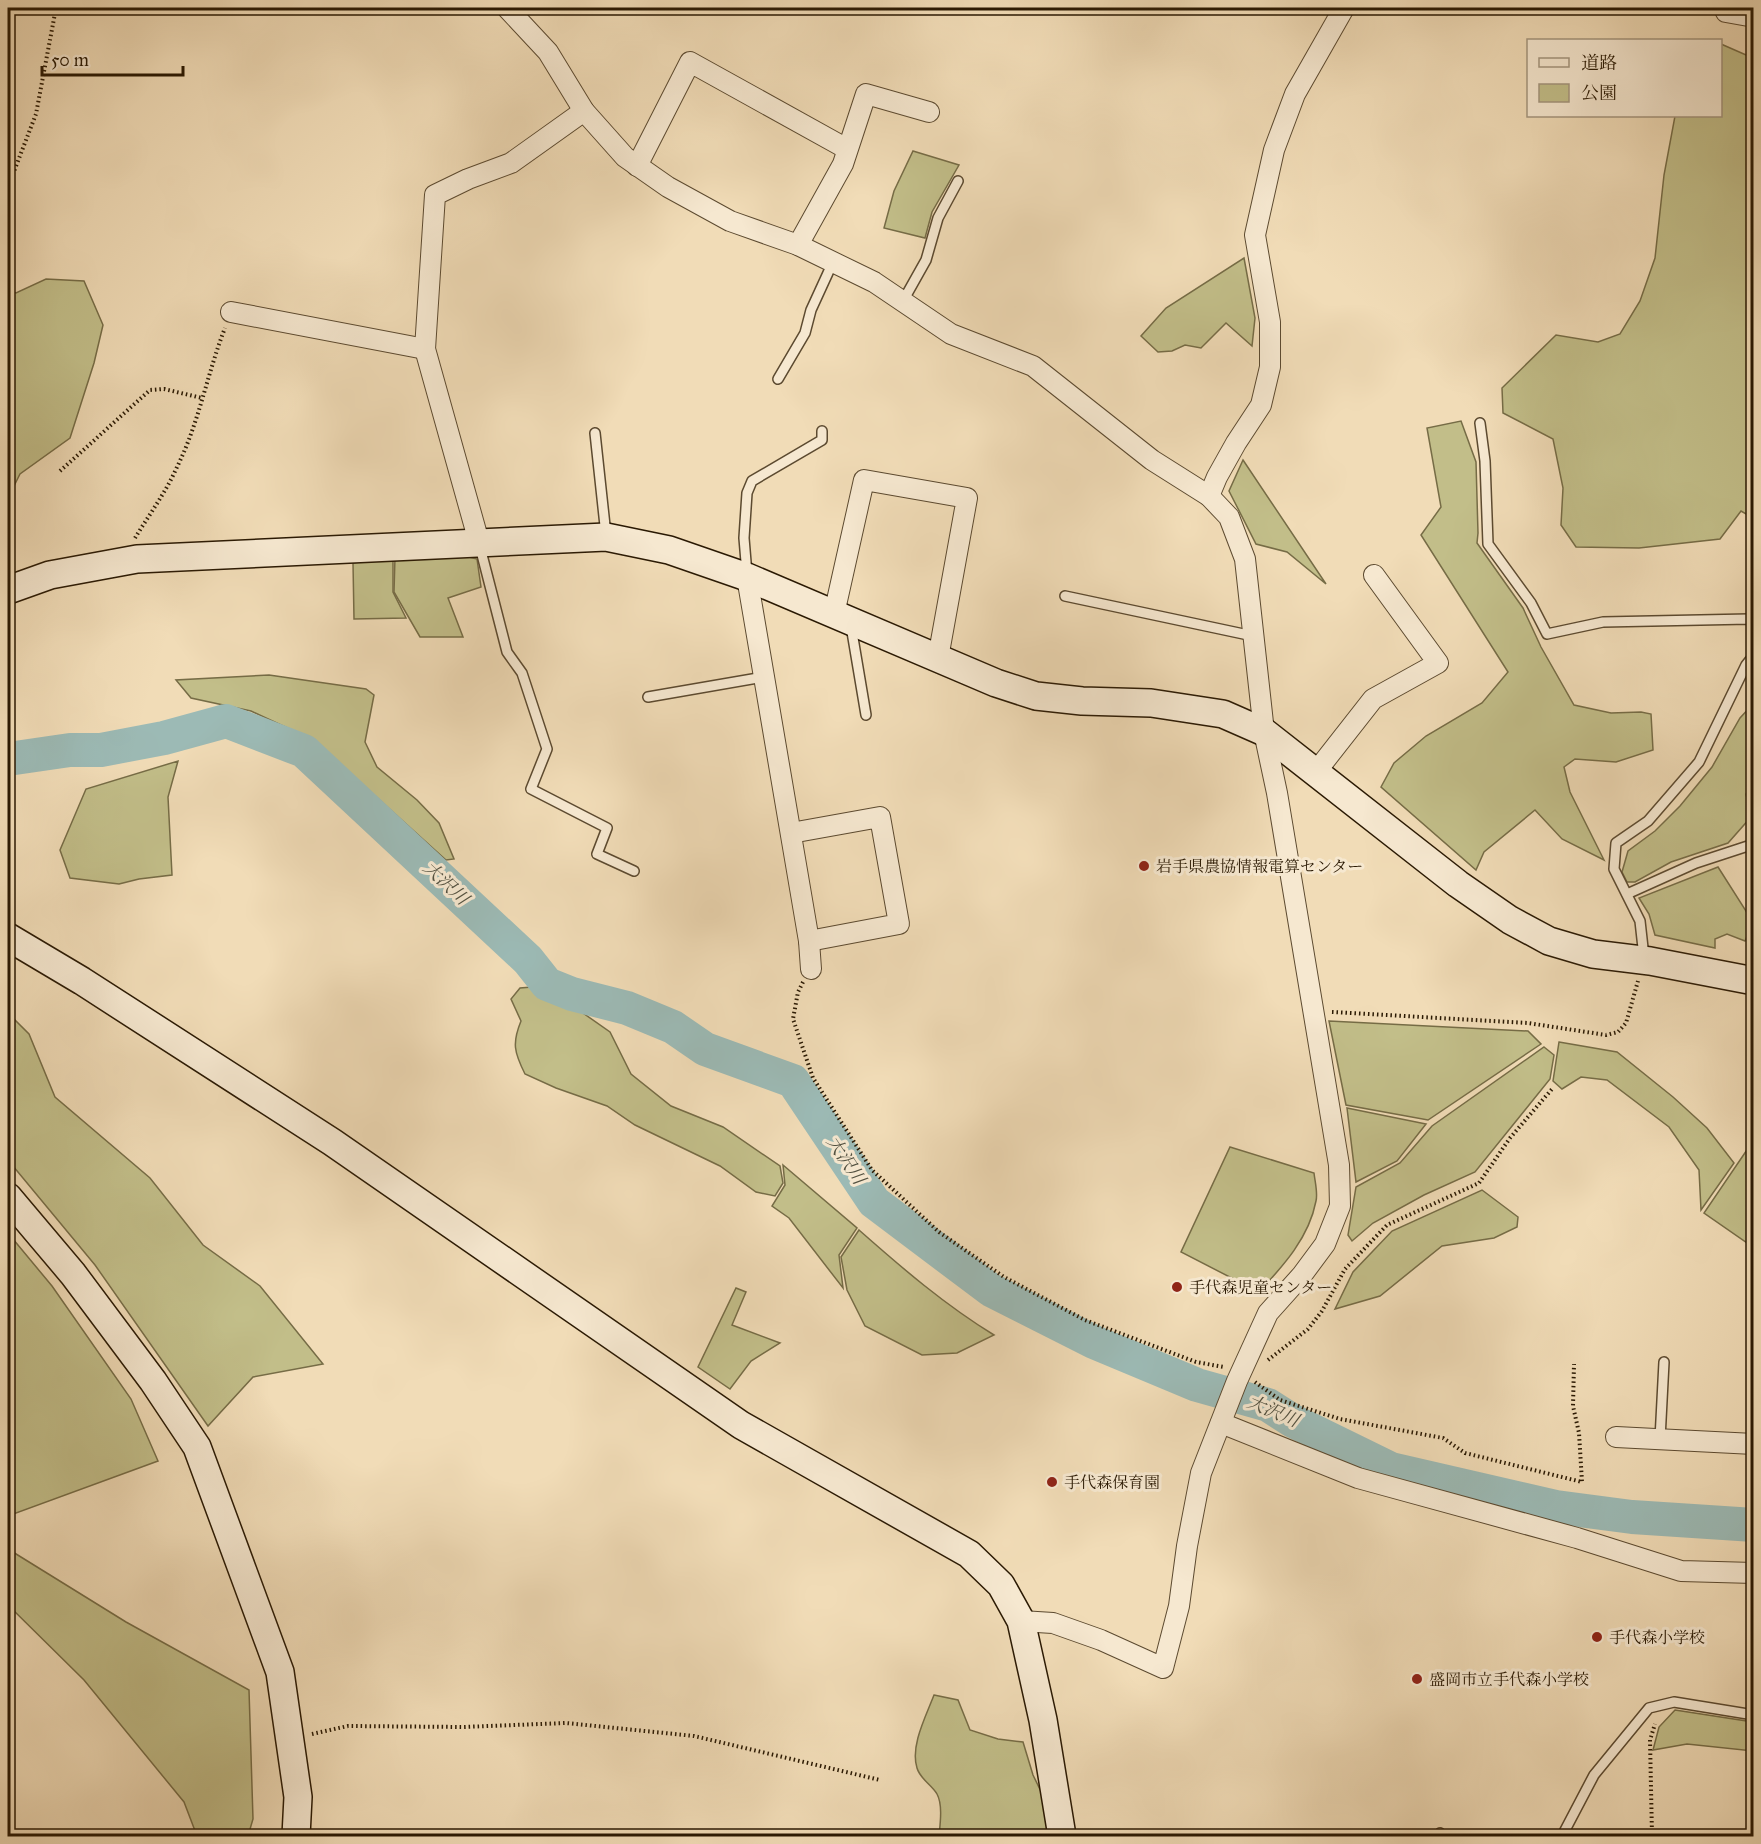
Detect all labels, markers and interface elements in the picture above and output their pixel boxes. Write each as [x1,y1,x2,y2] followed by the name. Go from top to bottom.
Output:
[42,39,183,77] scale bar
[1527,39,1722,117] legend
[51,49,89,71] text: 50 m
[1581,52,1617,74] text: 道路
[1581,82,1617,104] text: 公園
[419,857,475,911] water label: 大沢川
[1156,857,1363,876] place label: 岩手県農協情報電算センター
[1137,859,1151,873] marker: 岩手県農協情報電算センター
[822,1131,871,1190] water label: 大沢川
[1189,1278,1332,1297] place label: 手代森児童センター
[1170,1280,1184,1294] marker: 手代森児童センター
[1244,1390,1304,1432] water label: 大沢川
[1064,1473,1160,1492] place label: 手代森保育園
[1045,1475,1059,1489] marker: 手代森保育園
[1609,1628,1705,1647] place label: 手代森小学校
[1590,1630,1604,1644] marker: 手代森小学校
[1429,1670,1589,1689] place label: 盛岡市立手代森小学校
[1410,1672,1424,1686] marker: 盛岡市立手代森小学校

